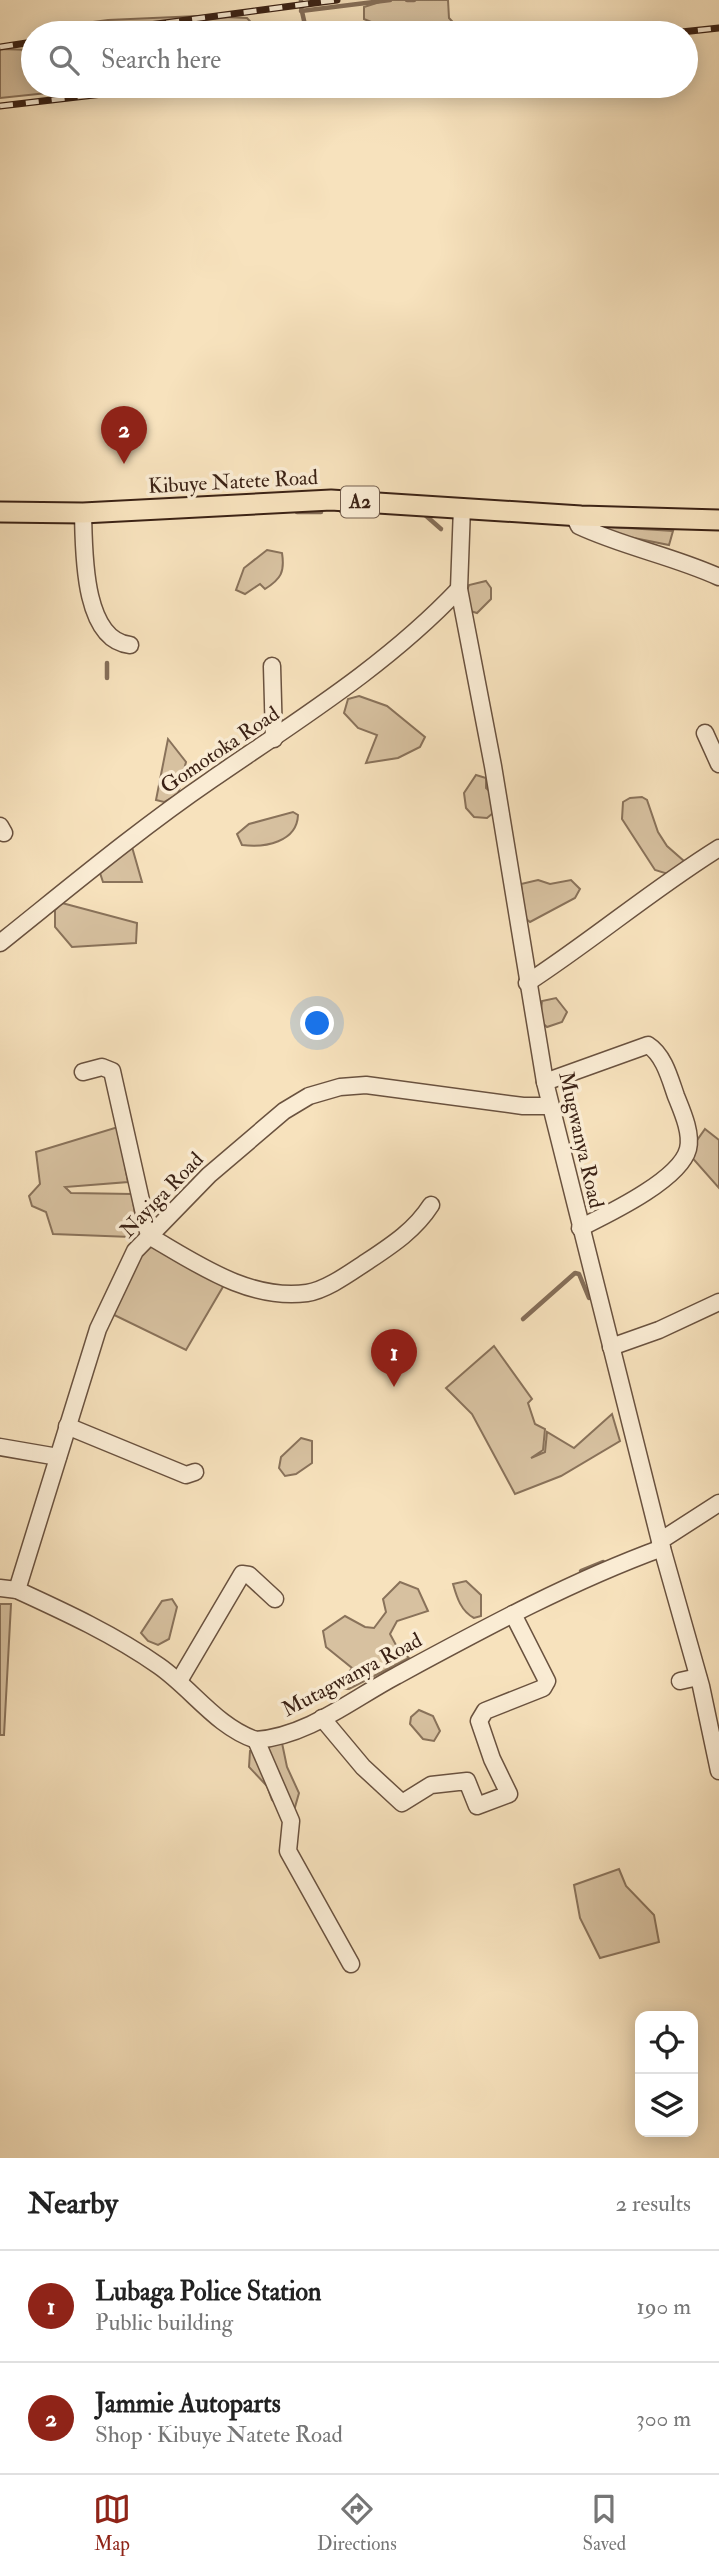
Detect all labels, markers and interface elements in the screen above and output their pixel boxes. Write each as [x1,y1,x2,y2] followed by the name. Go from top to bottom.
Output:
[21,21,698,98] search box
[45,41,83,79] icon: search
[101,44,221,76] text: Search here
[101,406,147,464] pin: 2
[147,464,319,500] street label: Kibuye Natete Road
[341,486,379,517] road number: A2
[155,700,285,800] street label: Gomotoka Road
[300,1006,334,1040] your location
[552,1069,610,1212] street label: Mugwanya Road
[114,1146,210,1244] street label: Nayiga Road
[371,1329,417,1387] pin: 1
[277,1626,427,1723] street label: Mutagwanya Road
[635,2011,698,2137] map controls
[635,2011,698,2074] button: locate
[635,2074,698,2137] button: layers
[28,2185,118,2222] text: Nearby
[616,2189,691,2218] text: 2 results
[95,2276,321,2308] text: Lubaga Police Station
[47,2292,55,2321] text: 1
[637,2292,691,2321] text: 190 m
[95,2308,233,2337] text: Public building
[95,2388,281,2420] text: Jammie Autoparts
[45,2404,57,2433] text: 2
[636,2404,691,2433] text: 300 m
[95,2420,343,2449] text: Shop · Kibuye Natete Road
[93,2490,131,2556] tab: Map
[317,2490,397,2556] tab: Directions
[583,2490,626,2556] tab: Saved

